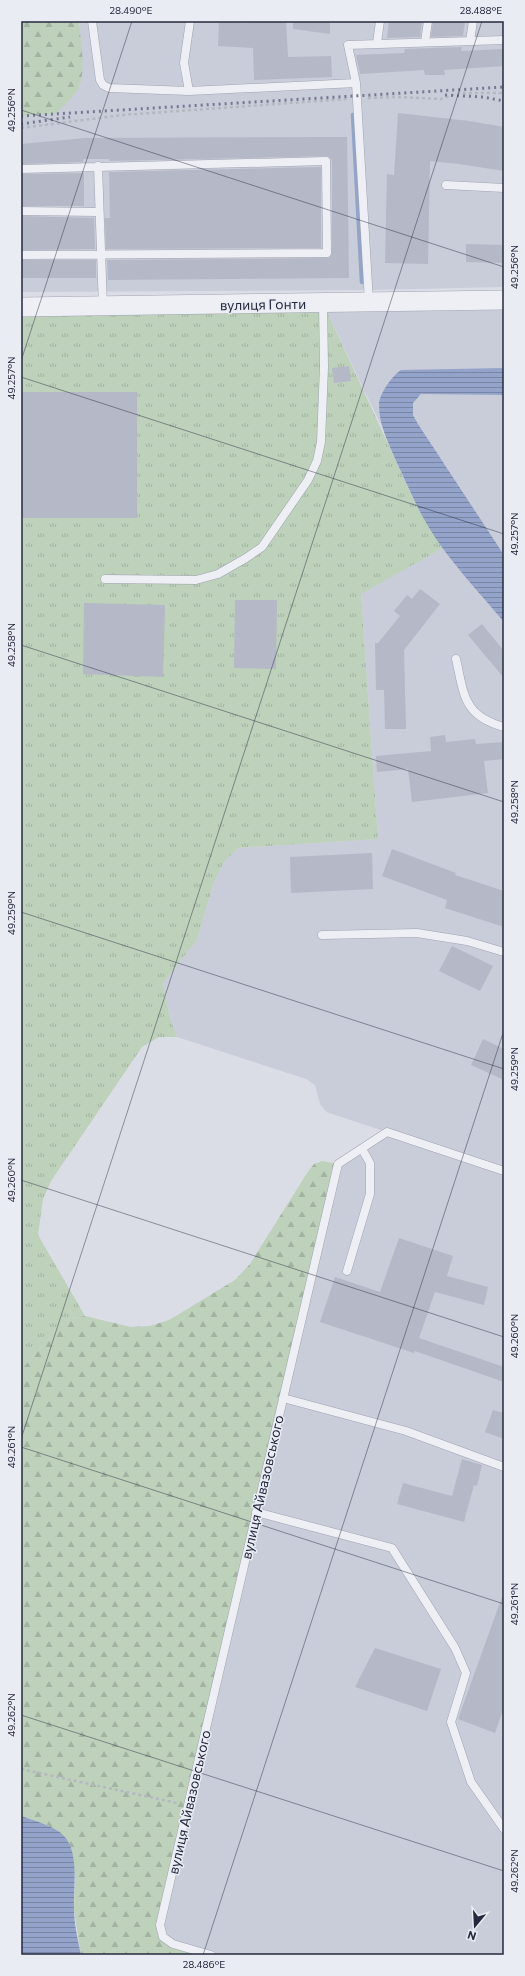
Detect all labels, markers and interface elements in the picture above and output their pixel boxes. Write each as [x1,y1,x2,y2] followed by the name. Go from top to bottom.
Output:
[110,4,152,16] text: 28.490°E
[460,4,502,16] text: 28.488°E
[5,88,17,132] text: 49.256°N
[508,245,520,289] text: 49.256°N
[220,295,306,313] street label: вулиця Гонти
[5,356,17,400] text: 49.257°N
[508,512,520,556] text: 49.257°N
[5,623,17,667] text: 49.258°N
[508,780,520,824] text: 49.258°N
[5,891,17,935] text: 49.259°N
[508,1047,520,1091] text: 49.259°N
[5,1158,17,1202] text: 49.260°N
[508,1314,520,1358] text: 49.260°N
[237,1413,287,1561] street label: вулиця Айвазовського
[5,1426,17,1468] text: 49.261°N
[508,1583,520,1625] text: 49.261°N
[5,1693,17,1737] text: 49.262°N
[164,1728,214,1876] street label: вулиця Айвазовського
[508,1849,520,1893] text: 49.262°N
[455,1906,495,1946] north arrow
[466,1929,478,1943] text: N
[183,1958,225,1970] text: 28.486°E

